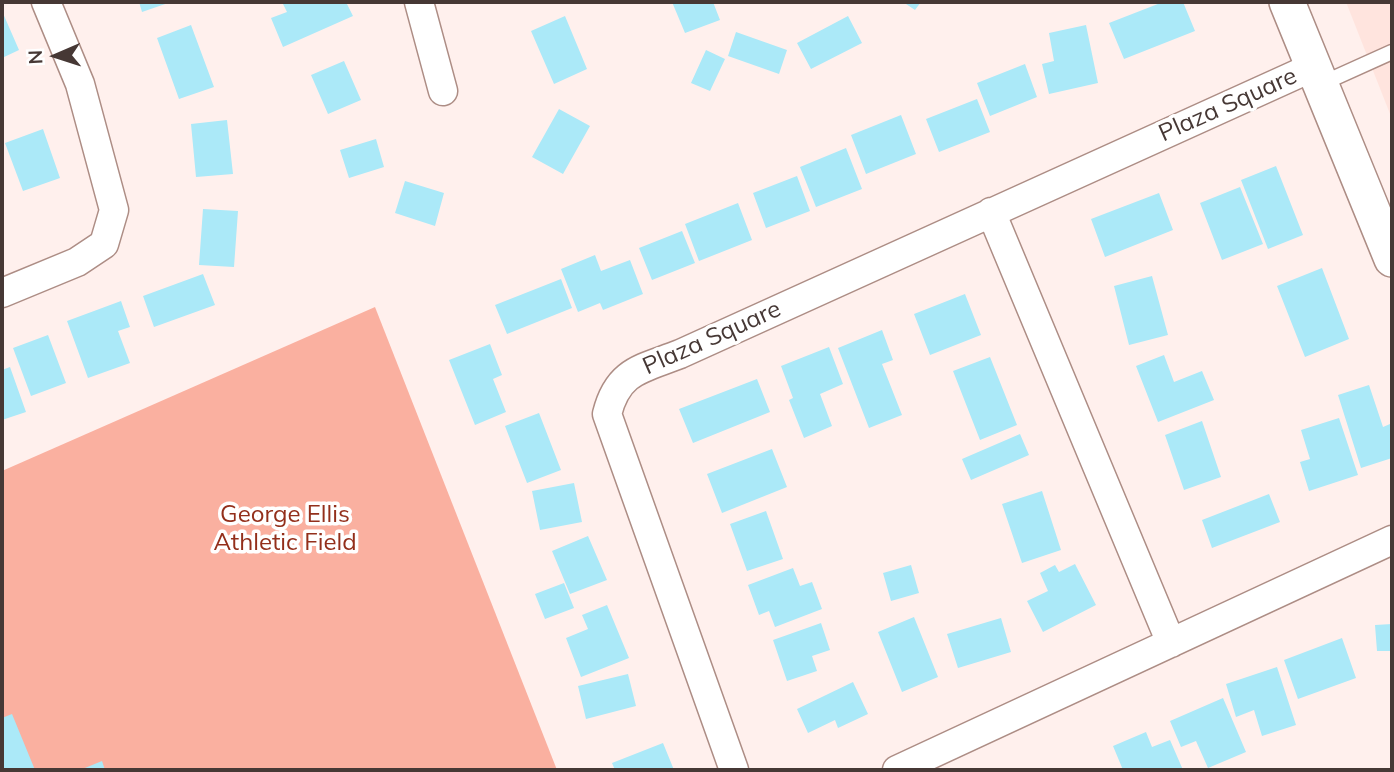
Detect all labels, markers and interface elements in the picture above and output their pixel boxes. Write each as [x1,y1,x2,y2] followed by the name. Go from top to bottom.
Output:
[21,21,91,91] north arrow
[23,49,47,65] text: N
[1155,62,1301,148] street label: Plaza Square
[639,295,785,381] street label: Plaza Square
[213,501,357,557] park label: George Ellis Athletic Field

